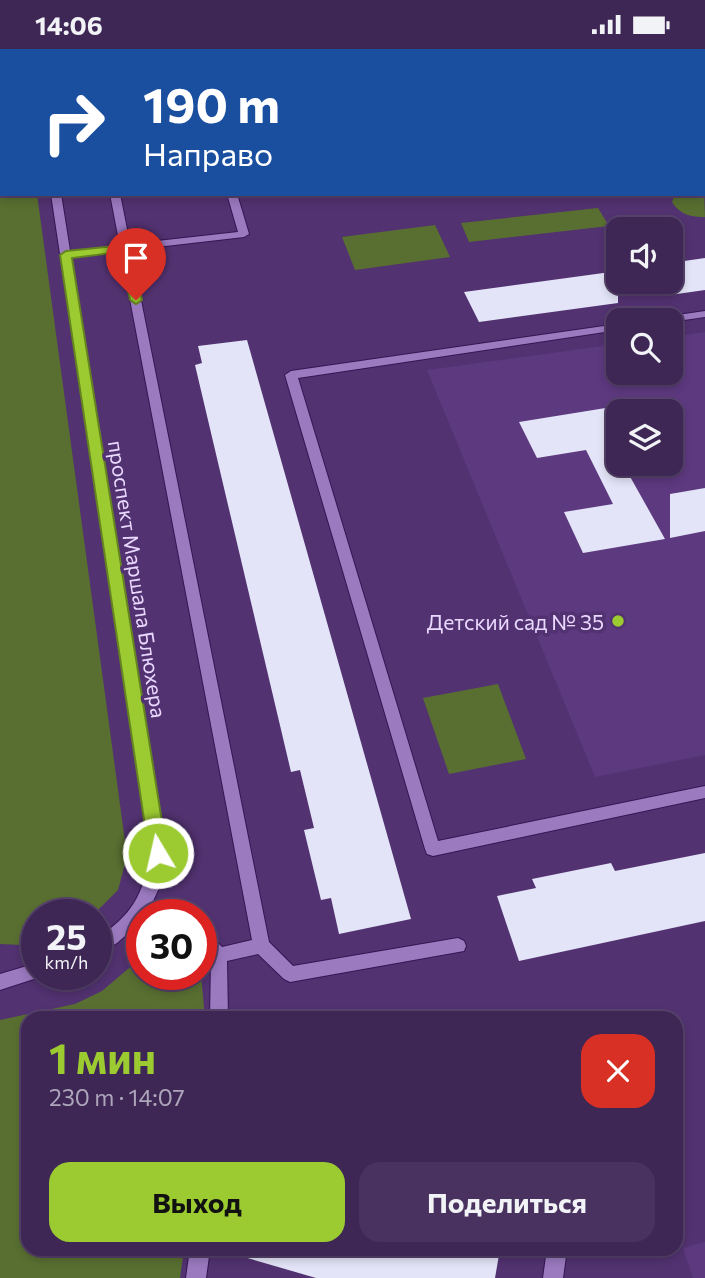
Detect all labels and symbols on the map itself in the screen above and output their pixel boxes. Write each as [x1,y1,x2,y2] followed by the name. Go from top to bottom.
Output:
[106,228,166,300] pin
[104,438,172,720] street label: проспект Маршала Блюхера
[427,609,604,634] place label: Детский сад № 35
[610,613,626,629] marker: Детский сад № 35
[121,816,195,890] position arrow
[126,899,217,990] speed limit sign: 30

